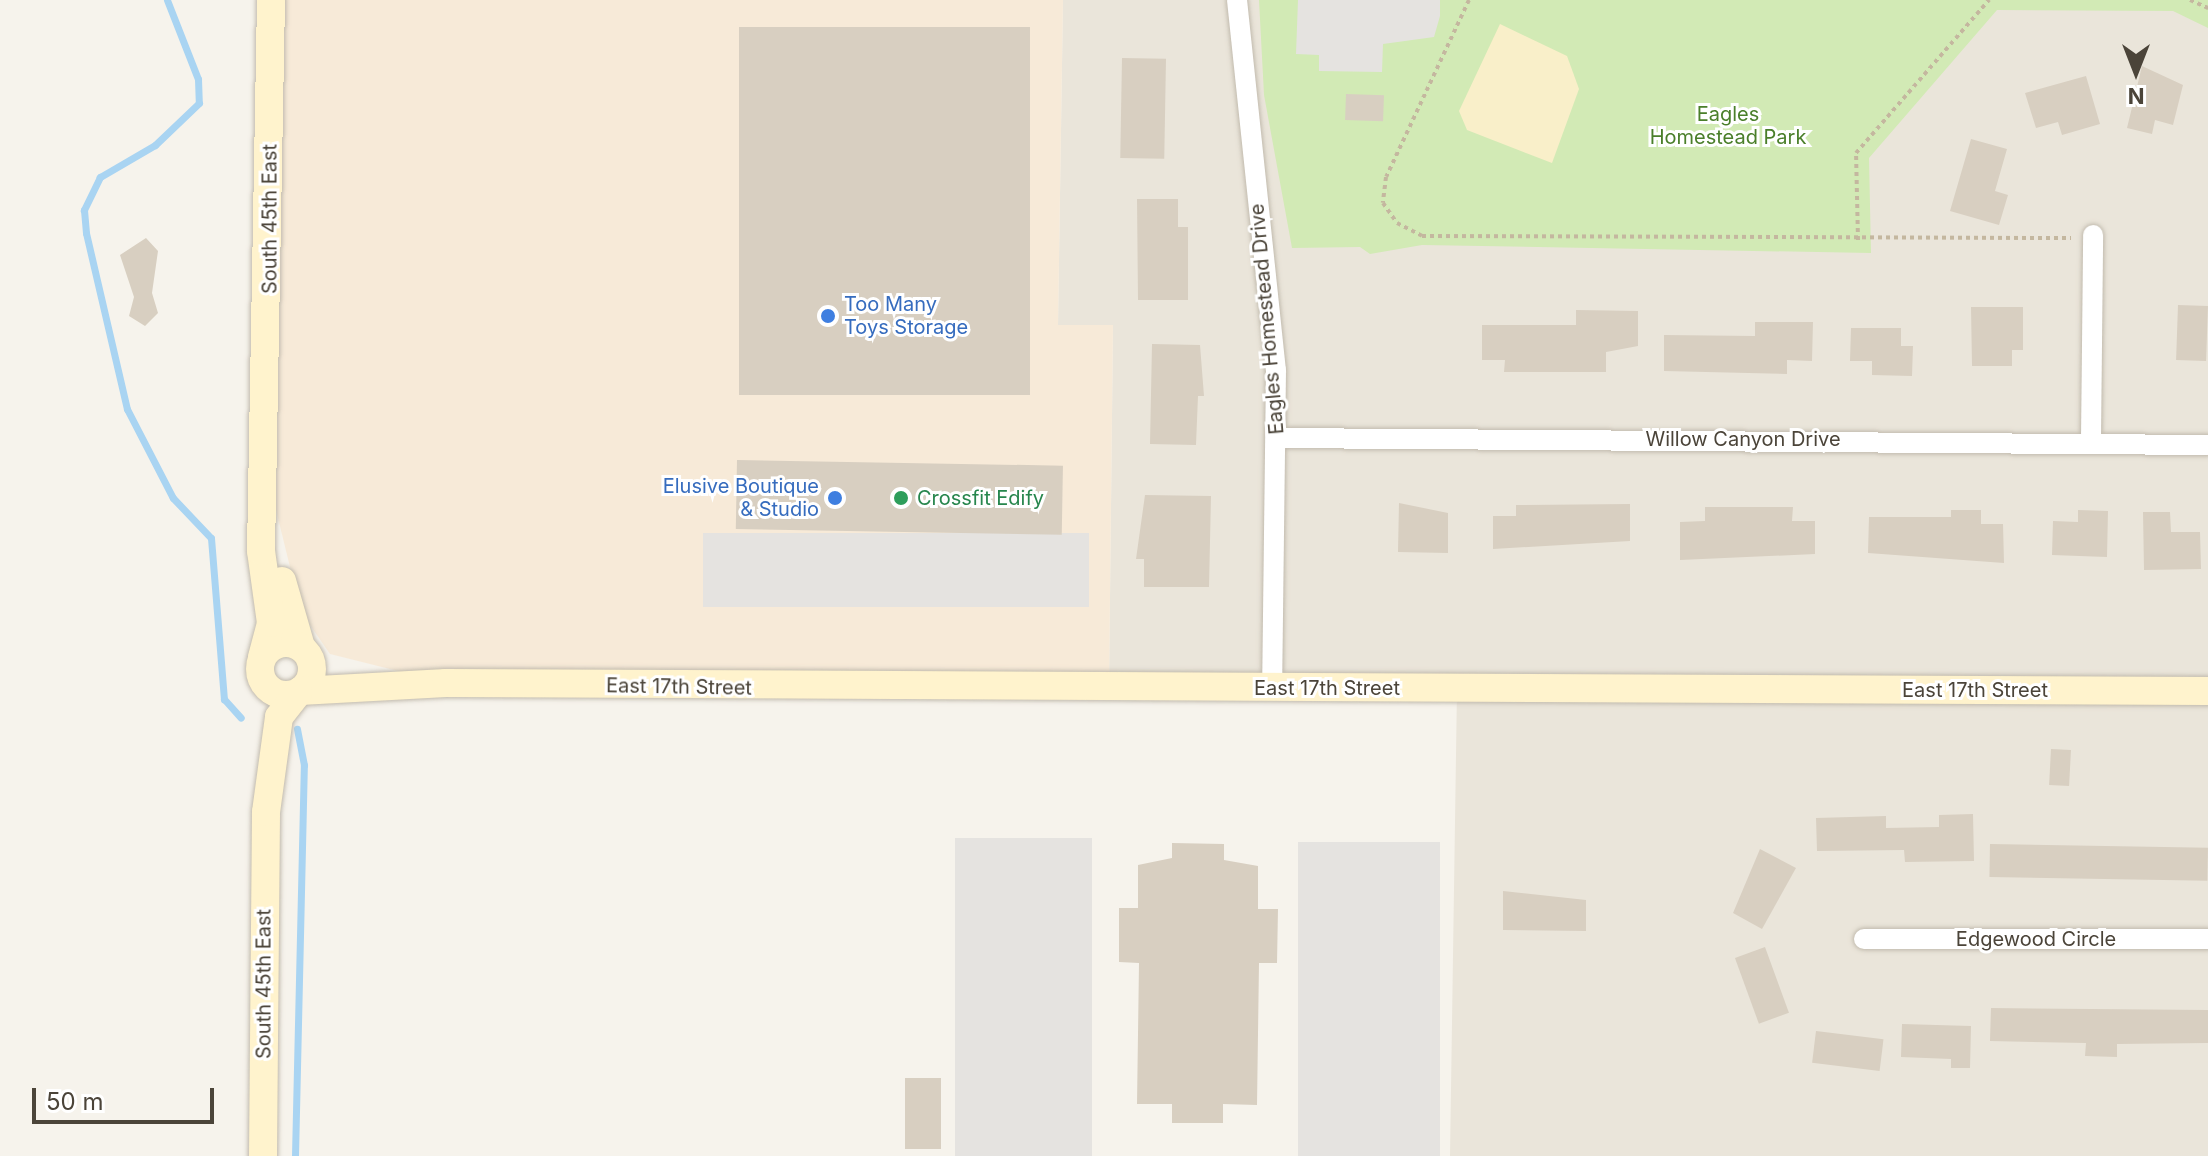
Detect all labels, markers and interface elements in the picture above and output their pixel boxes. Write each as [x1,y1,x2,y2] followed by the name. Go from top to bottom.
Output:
[2096,32,2176,112] north arrow
[2128,83,2144,109] text: N
[1650,102,1806,149] park label: Eagles Homestead Park
[258,144,282,294] street label: South 45th East
[1245,203,1289,435] street label: Eagles Homestead Drive
[844,292,968,339] place label: Too Many Toys Storage
[819,307,837,325] marker: Too Many Toys Storage
[1645,427,1841,451] street label: Willow Canyon Drive
[663,474,819,521] place label: Elusive Boutique & Studio
[917,486,1044,510] place label: Crossfit Edify
[826,489,844,507] marker: Elusive Boutique & Studio
[892,489,910,507] marker: Crossfit Edify
[606,674,752,700] street label: East 17th Street
[1254,676,1400,700] street label: East 17th Street
[1902,678,2048,702] street label: East 17th Street
[252,909,276,1059] street label: South 45th East
[1956,927,2116,951] street label: Edgewood Circle
[36,1072,218,1122] scale bar
[46,1087,104,1116] text: 50 m

